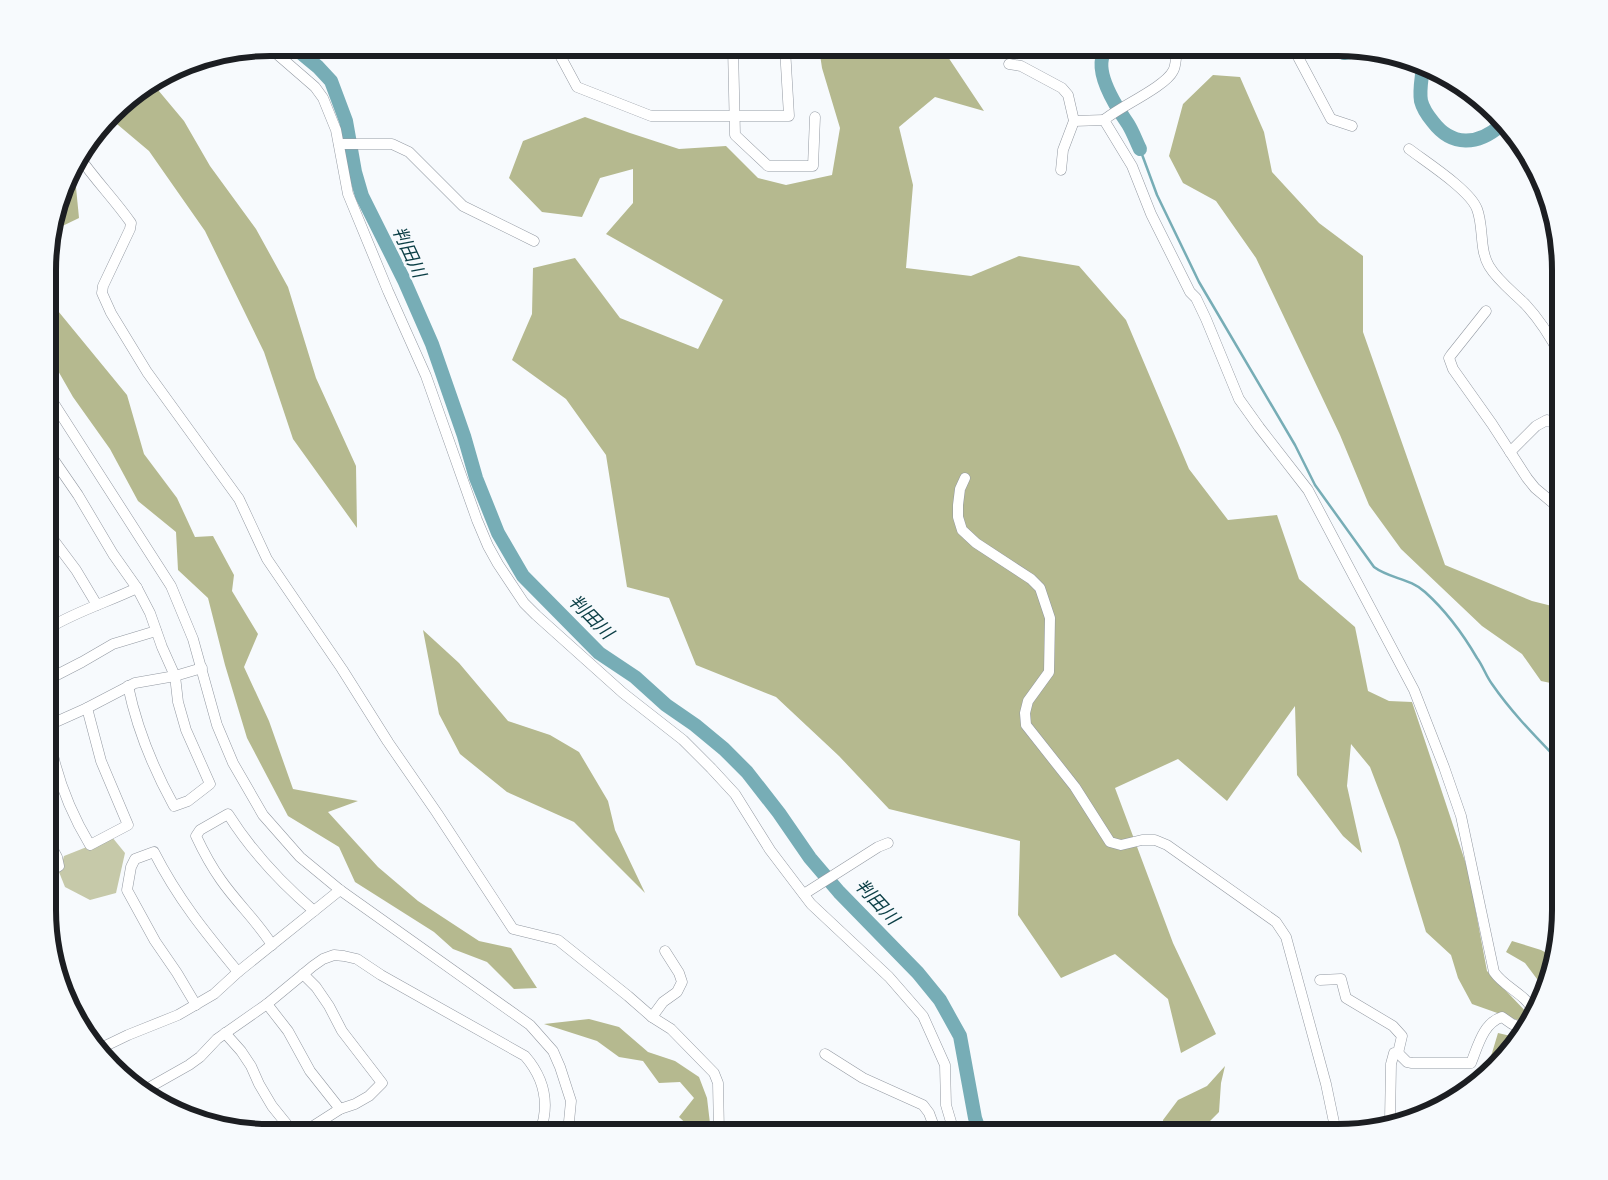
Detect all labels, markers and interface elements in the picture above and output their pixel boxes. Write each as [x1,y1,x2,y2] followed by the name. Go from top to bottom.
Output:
[389,223,430,283] water label: 判田川
[565,591,619,645] water label: 判田川
[851,875,904,930] water label: 判田川

